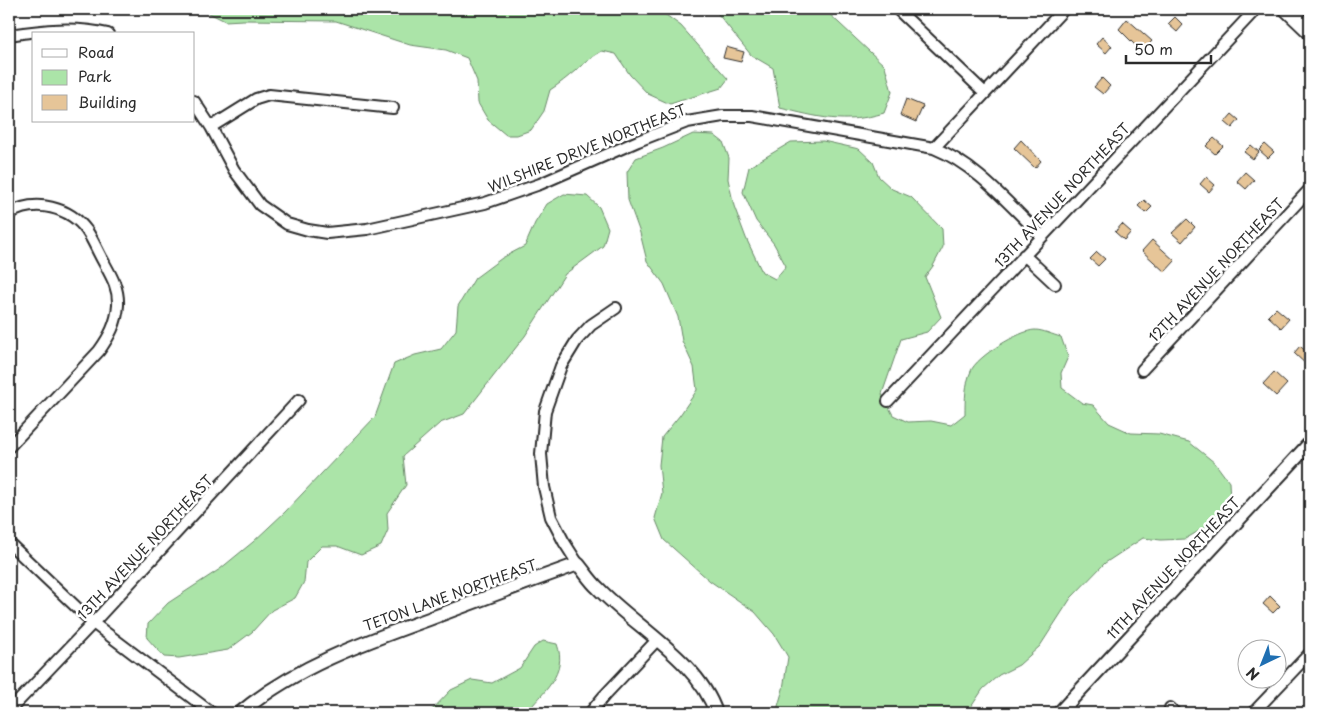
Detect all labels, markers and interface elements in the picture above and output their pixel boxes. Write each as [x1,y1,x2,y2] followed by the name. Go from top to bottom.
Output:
[32,32,195,122] legend
[1126,32,1212,64] scale bar
[1134,37,1173,60] text: 50 m
[78,40,114,63] text: Road
[78,64,112,87] text: Park
[78,90,137,113] text: Building
[485,98,690,197] street label: WILSHIRE DRIVE NORTHEAST
[989,118,1135,272] street label: 13TH AVENUE NORTHEAST
[1143,193,1289,347] street label: 12TH AVENUE NORTHEAST
[72,470,218,624] street label: 13TH AVENUE NORTHEAST
[1101,492,1245,644] street label: 11TH AVENUE NORTHEAST
[360,554,540,636] street label: TETON LANE NORTHEAST
[1236,640,1286,690] north arrow
[1242,662,1264,685] text: N

